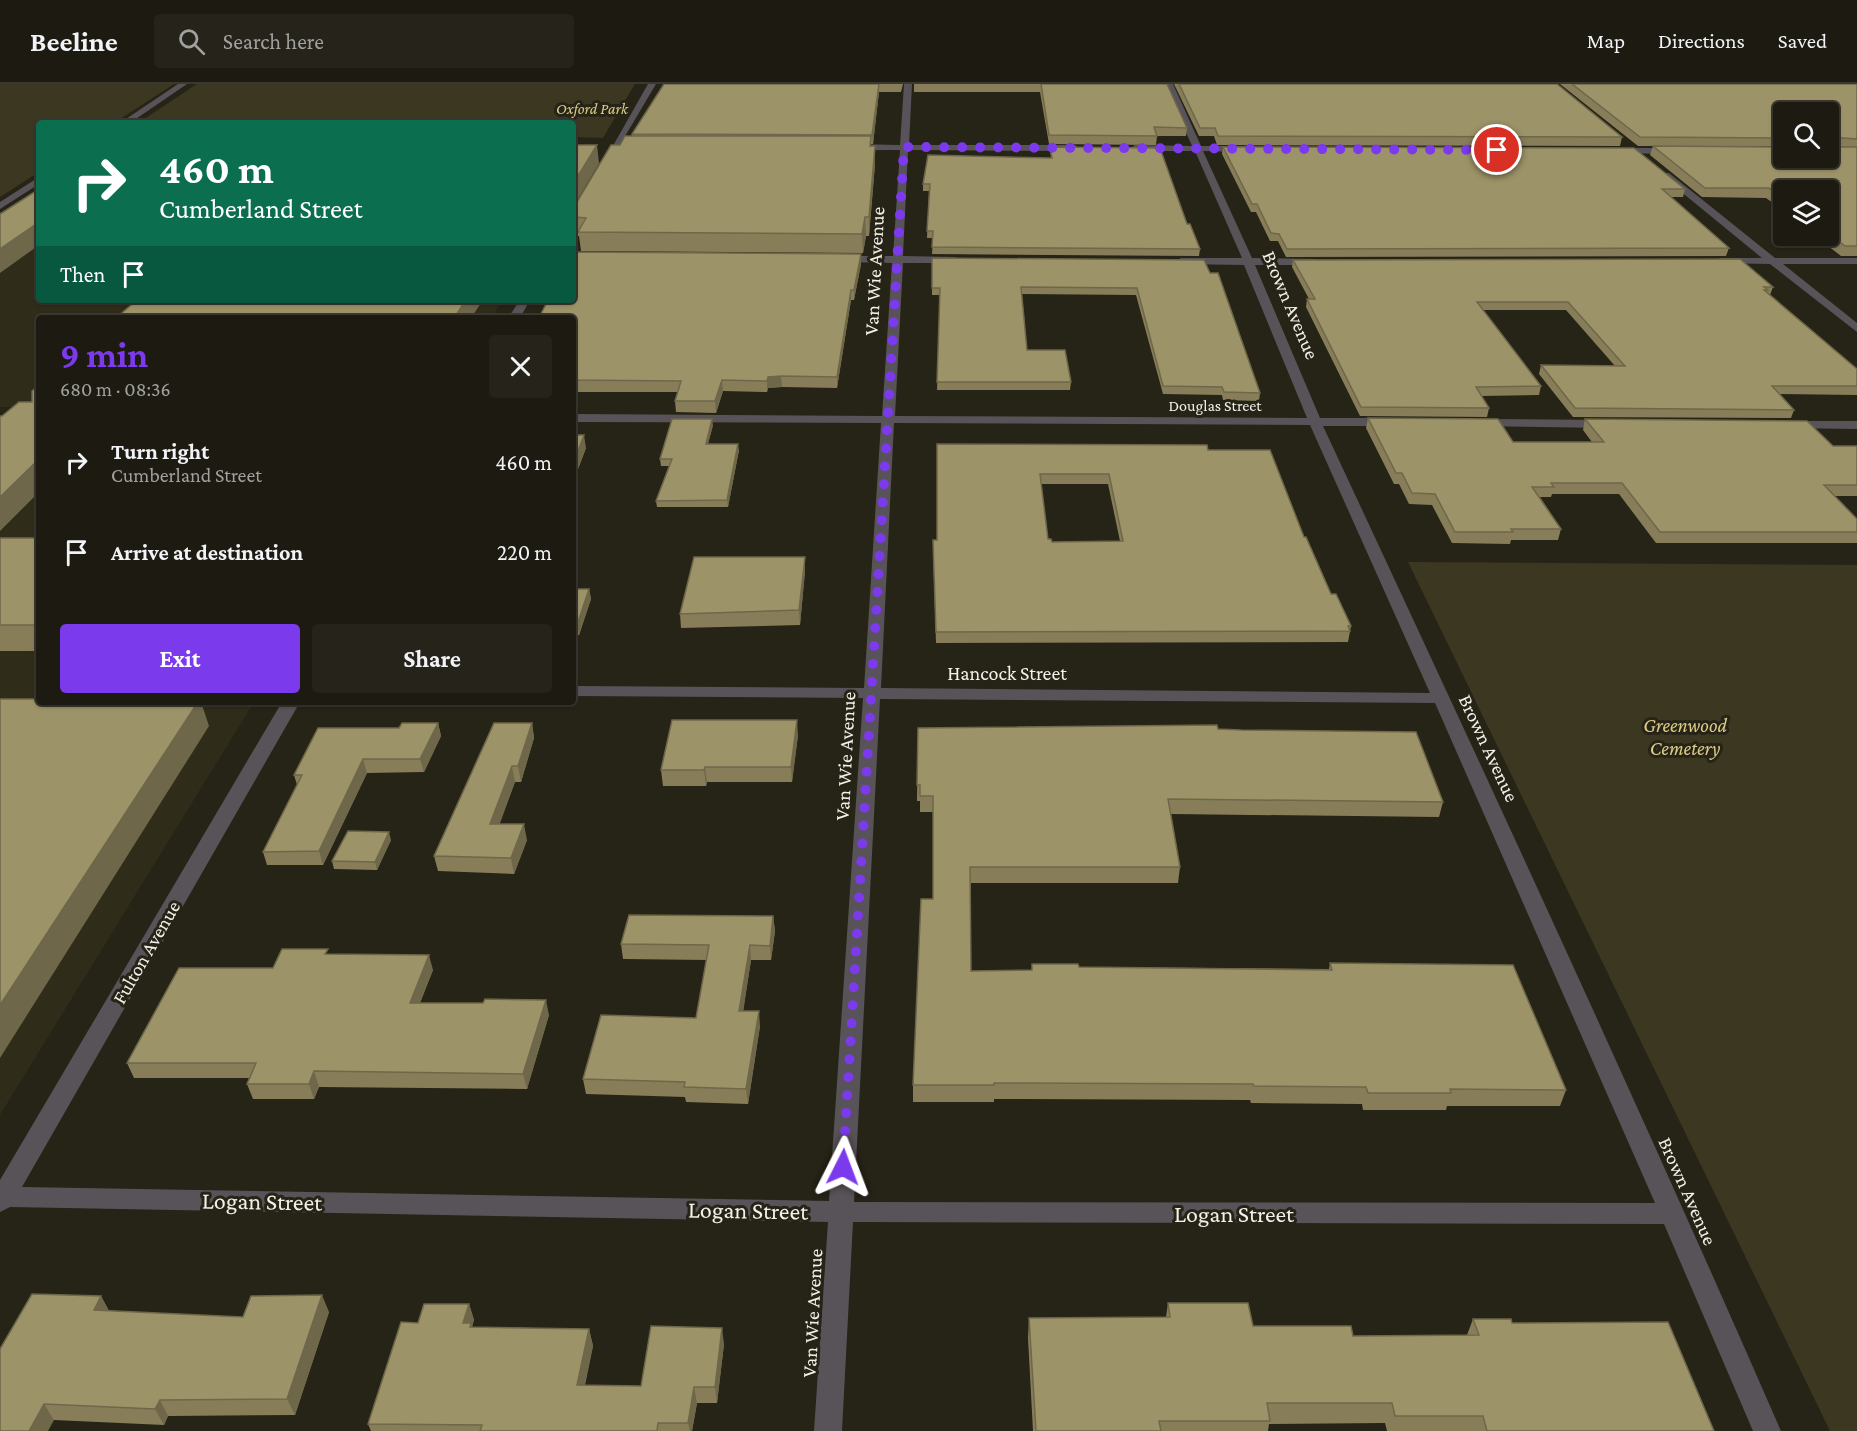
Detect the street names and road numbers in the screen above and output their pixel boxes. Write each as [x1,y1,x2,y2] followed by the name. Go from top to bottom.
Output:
[860,206,888,336] street label: Van Wie Avenue
[1258,247,1324,363] street label: Brown Avenue
[1168,397,1262,415] street label: Douglas Street
[947,662,1067,684] street label: Hancock Street
[831,691,859,821] street label: Van Wie Avenue
[1455,691,1523,805] street label: Brown Avenue
[108,896,184,1007] street label: Fulton Avenue
[1654,1134,1722,1248] street label: Brown Avenue
[202,1186,323,1216] street label: Logan Street
[688,1195,809,1225] street label: Logan Street
[1174,1200,1295,1227] street label: Logan Street
[798,1248,826,1378] street label: Van Wie Avenue

